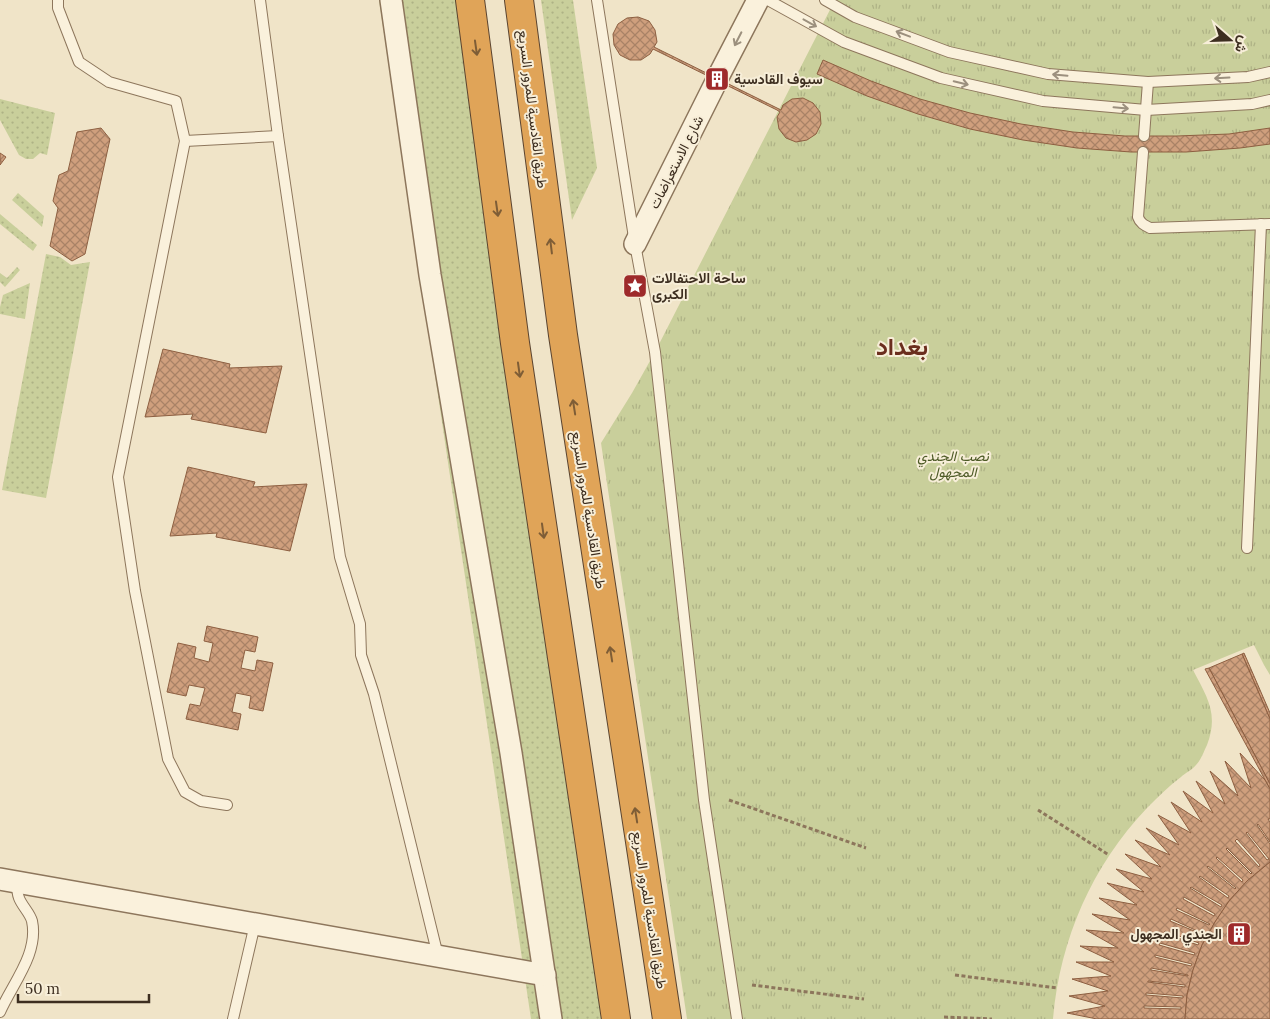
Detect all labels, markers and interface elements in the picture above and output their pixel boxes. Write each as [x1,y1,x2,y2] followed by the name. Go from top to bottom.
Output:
[1205,15,1255,65] north arrow
[803,19,817,29] one-way arrow
[512,29,552,189] street label: طريق القادسية للمرور السريع
[896,29,911,39] one-way arrow
[732,32,742,47] one-way arrow
[1231,33,1254,56] text: ش
[471,40,481,56] one-way arrow
[704,66,730,92] building icon: سيوف القادسية
[734,70,823,88] place label: سيوف القادسية
[1052,70,1068,80] one-way arrow
[1214,74,1230,83] one-way arrow
[953,79,969,88] one-way arrow
[1113,103,1129,113] one-way arrow
[645,112,709,213] street label: شارع الاستعراضات
[493,201,503,217] one-way arrow
[546,239,556,255] one-way arrow
[652,269,746,303] place label: ساحة الاحتفالات الكبرى
[622,273,648,299] place icon: ساحة الاحتفالات الكبرى
[876,331,928,362] district label: بغداد
[515,362,525,378] one-way arrow
[568,400,578,416] one-way arrow
[566,430,610,590] street label: طريق القادسية للمرور السريع
[917,447,990,481] park label: نصب الجندي المجهول
[539,523,549,539] one-way arrow
[606,647,616,663] one-way arrow
[630,807,640,823] one-way arrow
[627,830,671,990] street label: طريق القادسية للمرور السريع
[1226,921,1252,947] building icon: الجندي المجهول
[1131,925,1222,946] place label: الجندي المجهول
[18,972,149,1004] scale bar
[25,979,60,998] text: 50 m

